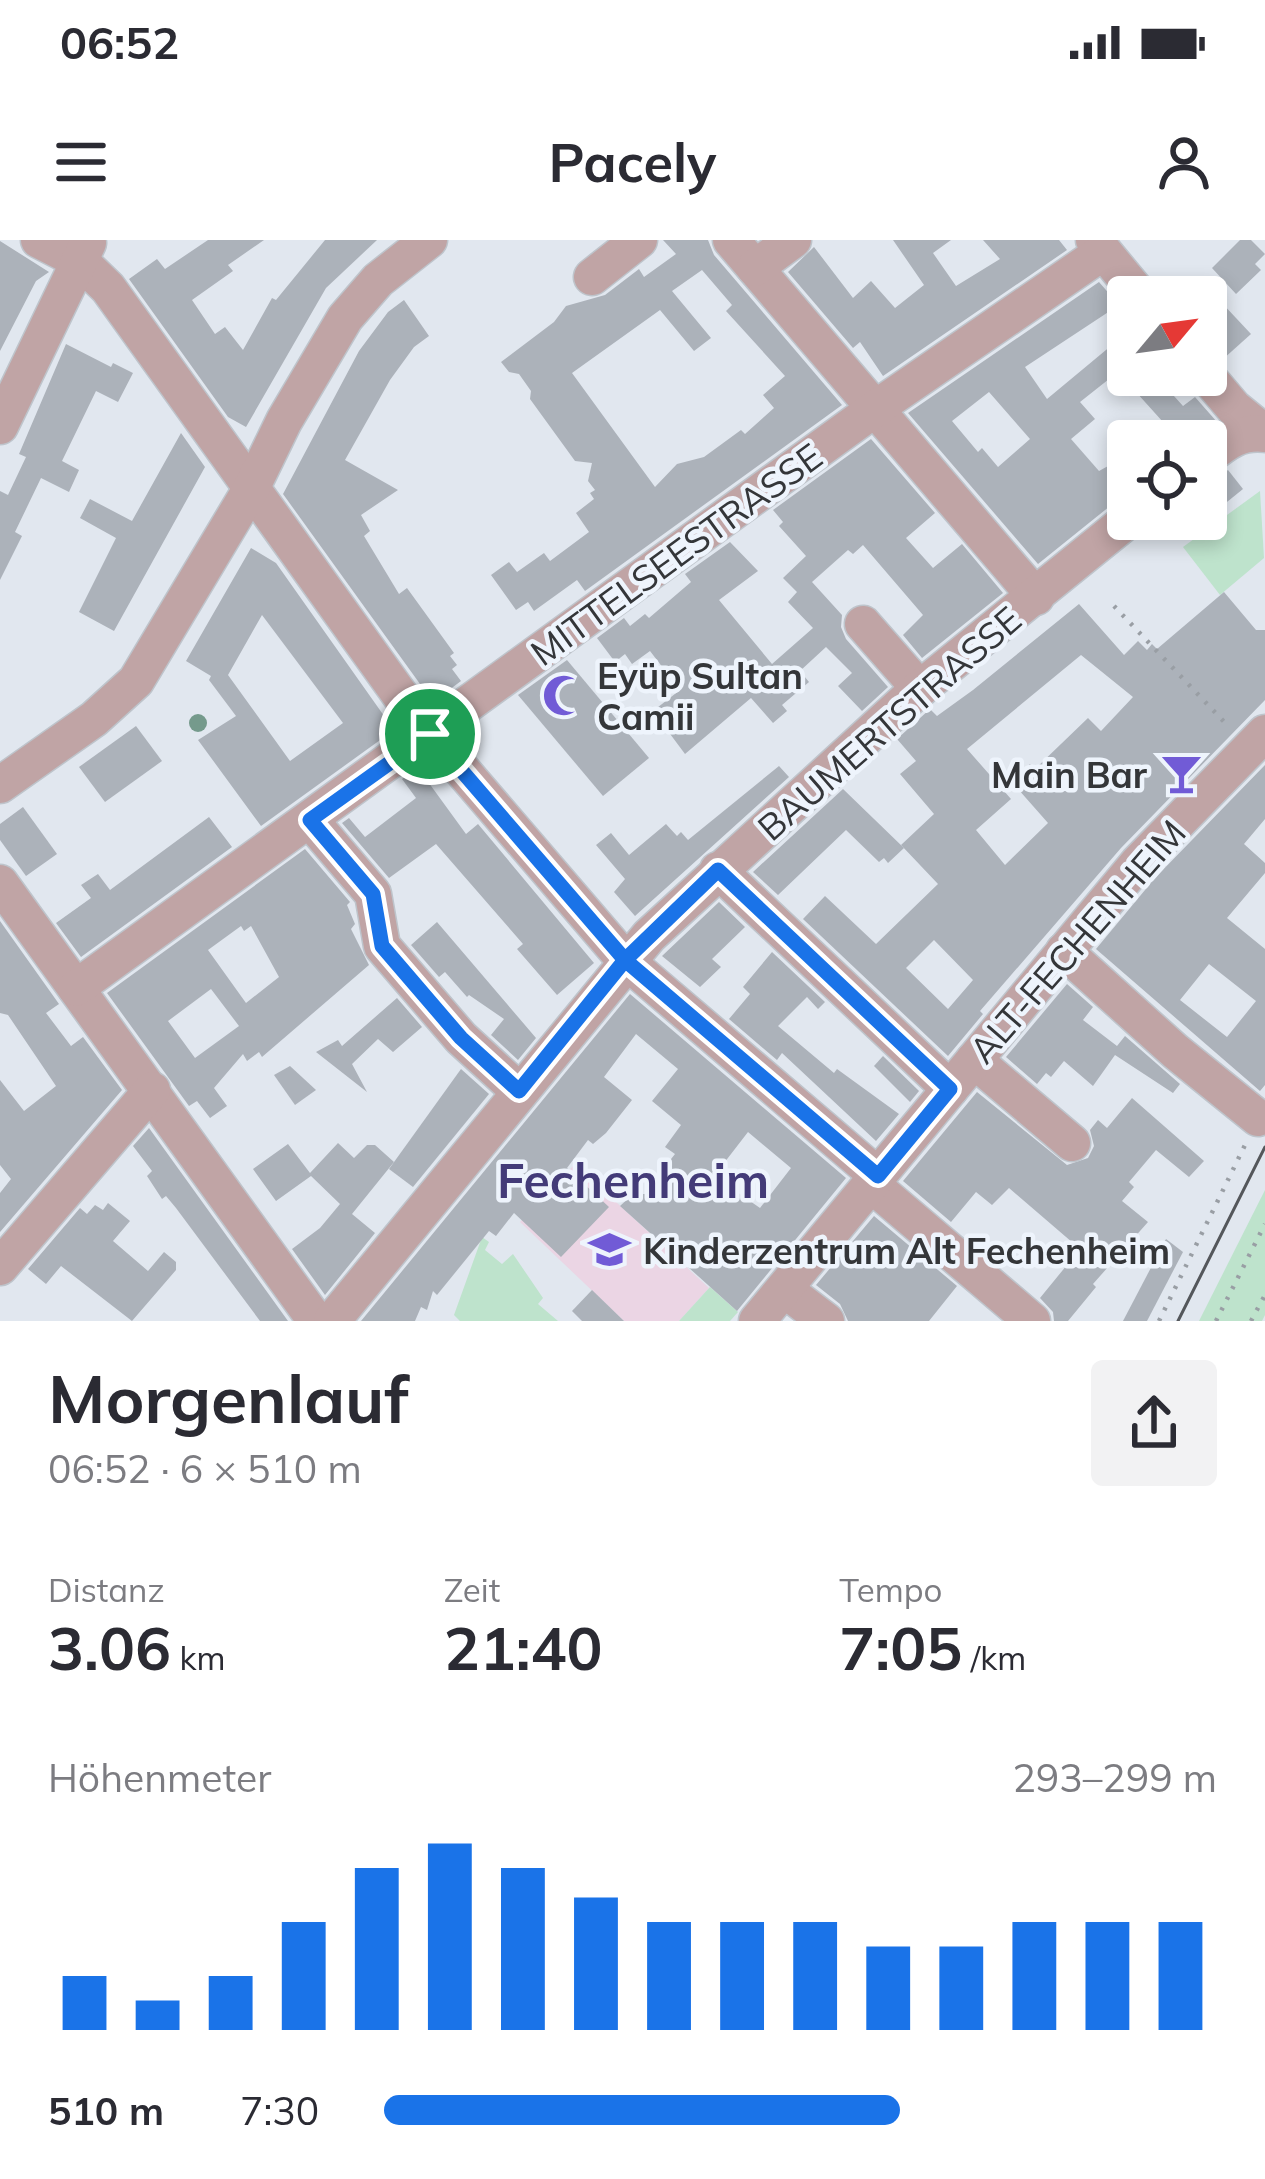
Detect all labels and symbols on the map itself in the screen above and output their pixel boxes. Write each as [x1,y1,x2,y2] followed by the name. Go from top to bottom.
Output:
[1107,276,1227,396] north arrow
[522,433,830,675] street label: MITTELSEESTRASSE
[748,596,1030,850] street label: BAUMERTSTRASSE
[597,653,803,739] place label: Eyüp Sultan Camii
[540,673,586,719] mosque icon: Eyüp Sultan Camii
[379,683,481,785] pin
[1158,751,1204,797] bar icon: Main Bar
[991,752,1148,797] place label: Main Bar
[959,810,1195,1072] street label: ALT-FECHENHEIM
[497,1150,769,1210] district label: Fechenheim
[586,1227,632,1273] school or university icon: Kinderzentrum Alt Fechenheim
[643,1228,1170,1273] place label: Kinderzentrum Alt Fechenheim

